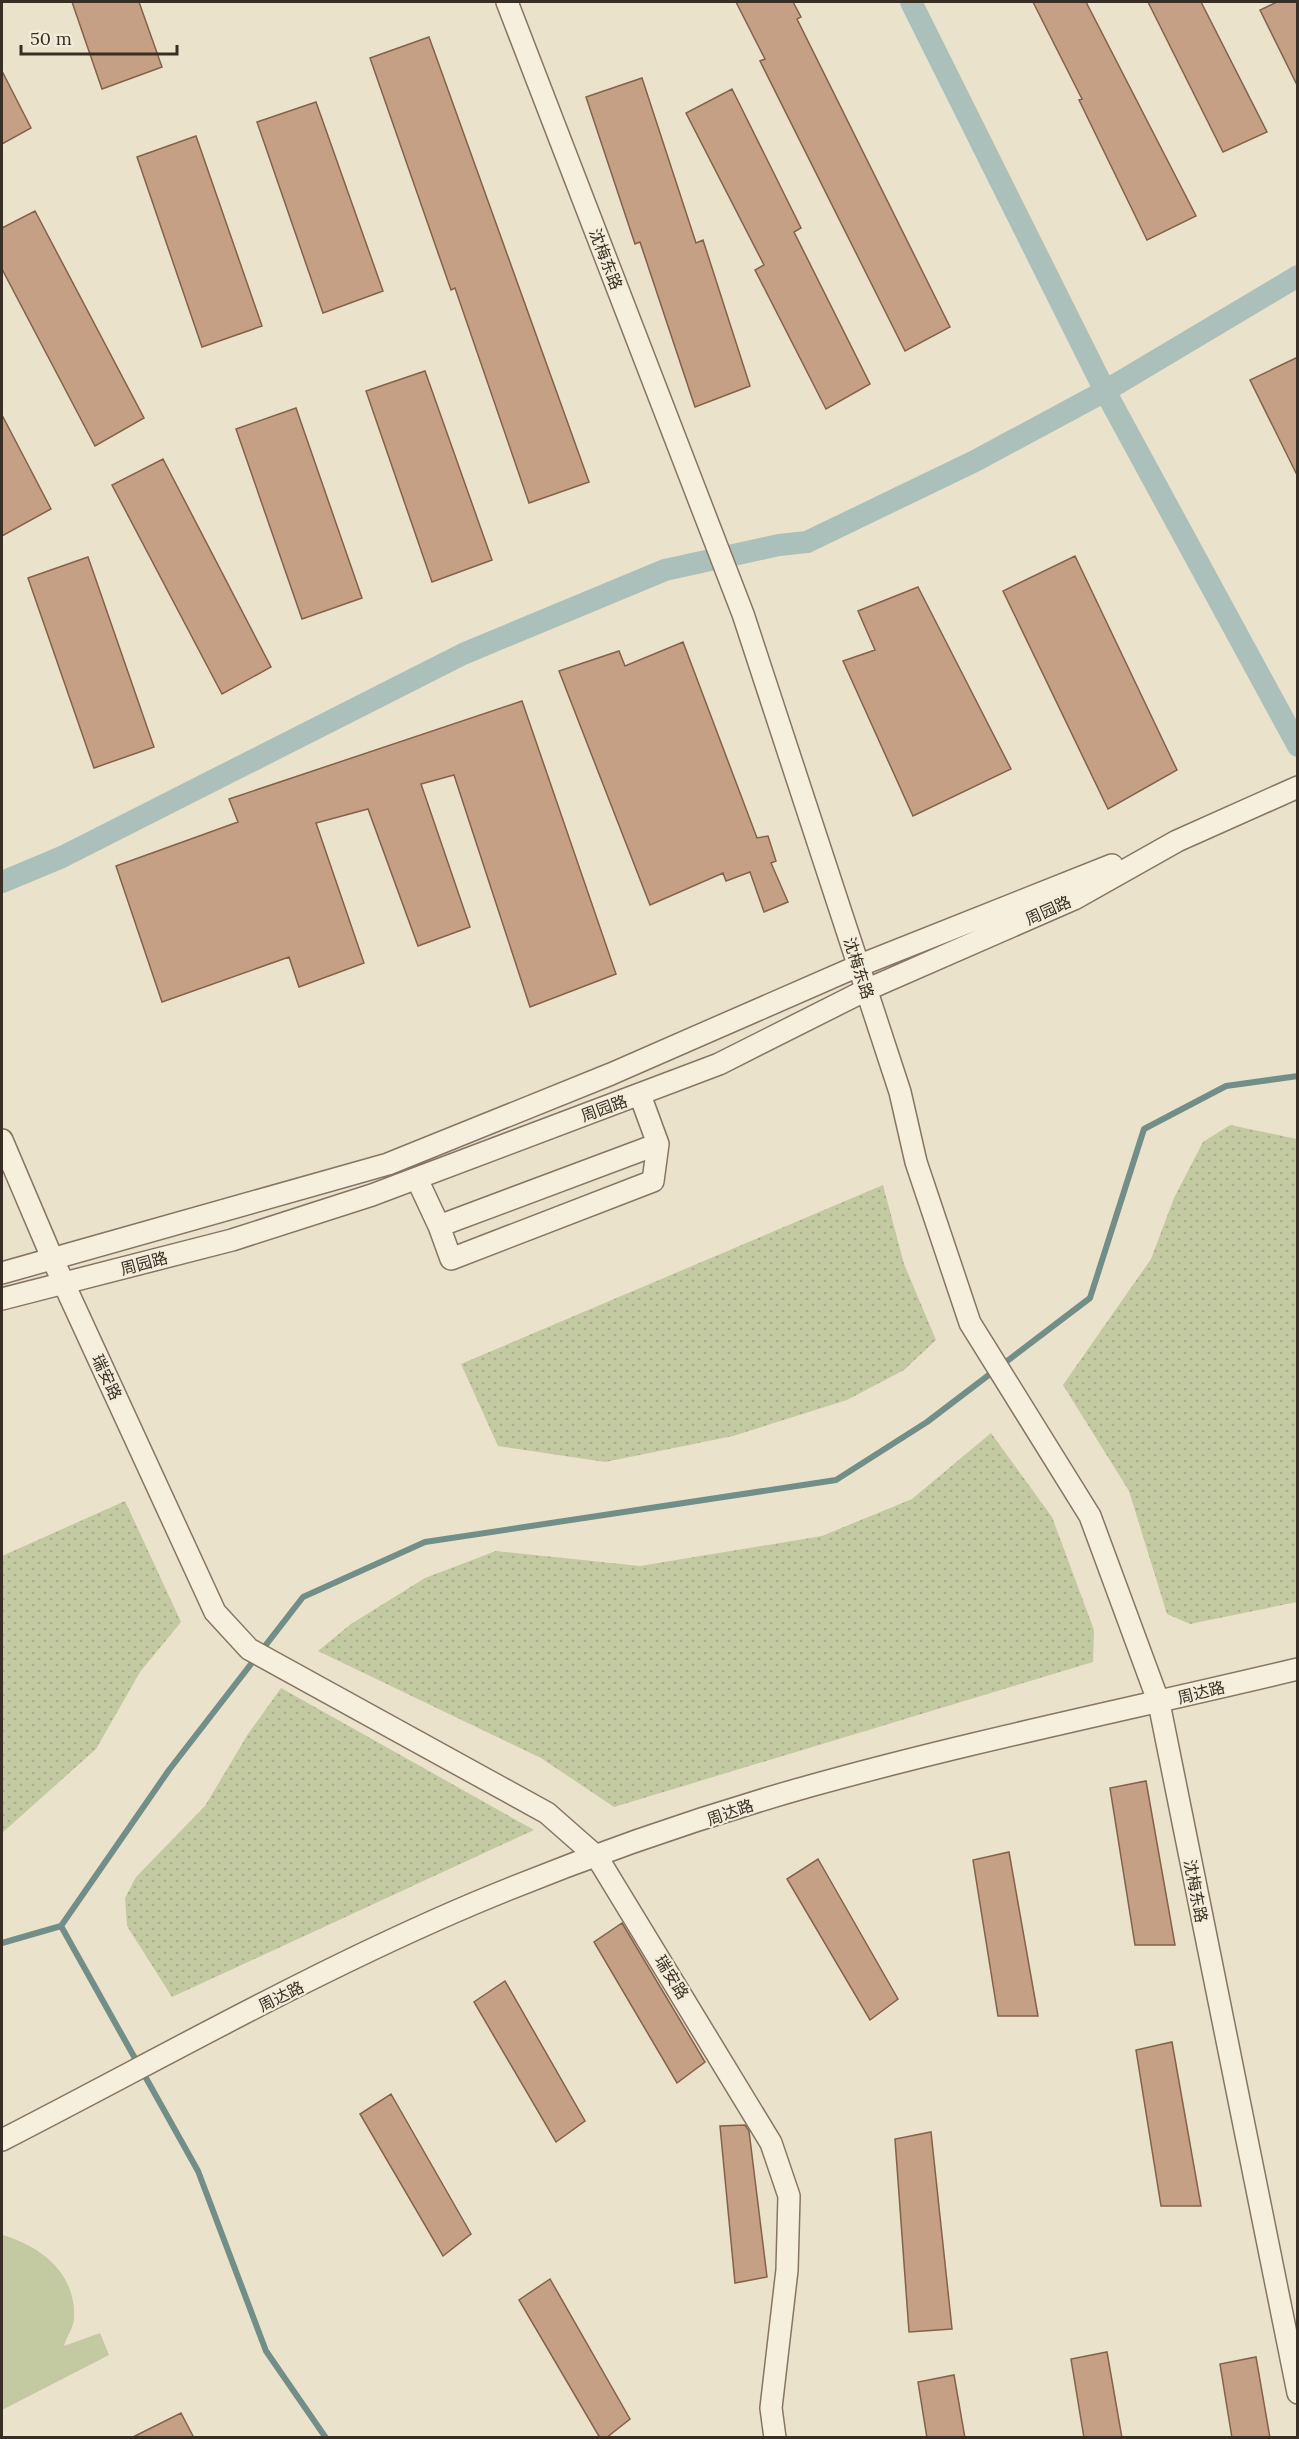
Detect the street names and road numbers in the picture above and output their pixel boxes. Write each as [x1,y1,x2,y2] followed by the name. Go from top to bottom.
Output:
[585,226,627,292] street label: 沈梅东路
[1022,891,1074,929] street label: 周园路
[840,934,878,1002] street label: 沈梅东路
[578,1090,630,1126] street label: 周园路
[118,1247,170,1279] street label: 周园路
[88,1351,126,1403] street label: 瑞安路
[1175,1676,1227,1708] street label: 周达路
[704,1795,756,1829] street label: 周达路
[1180,1858,1212,1924] street label: 沈梅东路
[651,1951,693,2003] street label: 瑞安路
[255,1976,307,2016] street label: 周达路

